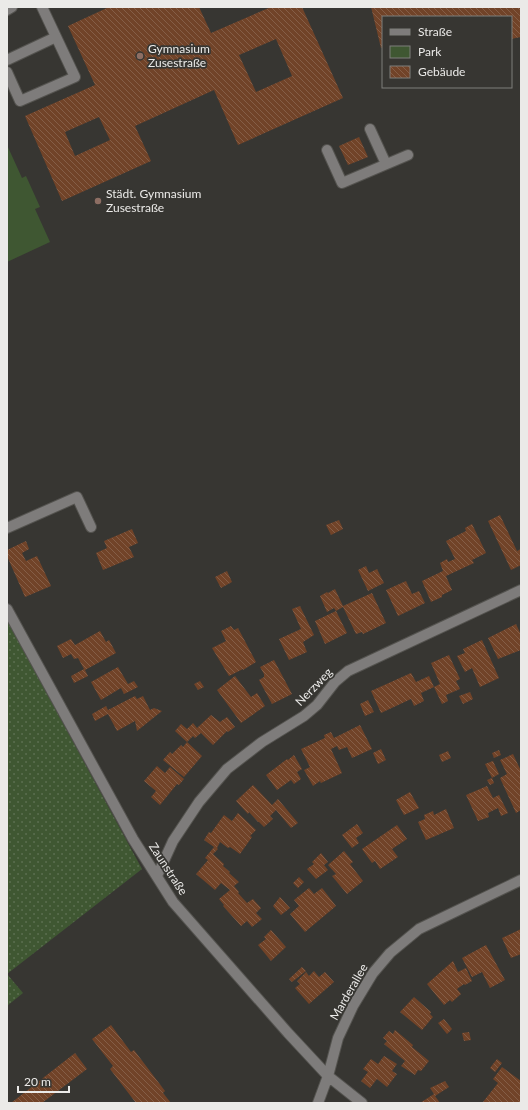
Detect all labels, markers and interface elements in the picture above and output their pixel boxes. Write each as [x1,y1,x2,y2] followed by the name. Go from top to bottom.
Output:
[382,16,512,88] legend
[418,24,452,39] text: Straße
[148,41,210,70] place label: Gymnasium Zusestraße
[418,44,442,59] text: Park
[135,51,145,61] marker: Gymnasium Zusestraße
[418,64,465,79] text: Gebäude
[106,186,201,215] place label: Städt. Gymnasium Zusestraße
[93,196,103,206] marker: Städt. Gymnasium Zusestraße
[292,665,335,709] street label: Nerzweg
[146,840,191,898] street label: Zaunstraße
[326,961,371,1023] street label: Marderallee
[18,1068,69,1094] scale bar
[24,1074,51,1089] text: 20 m

